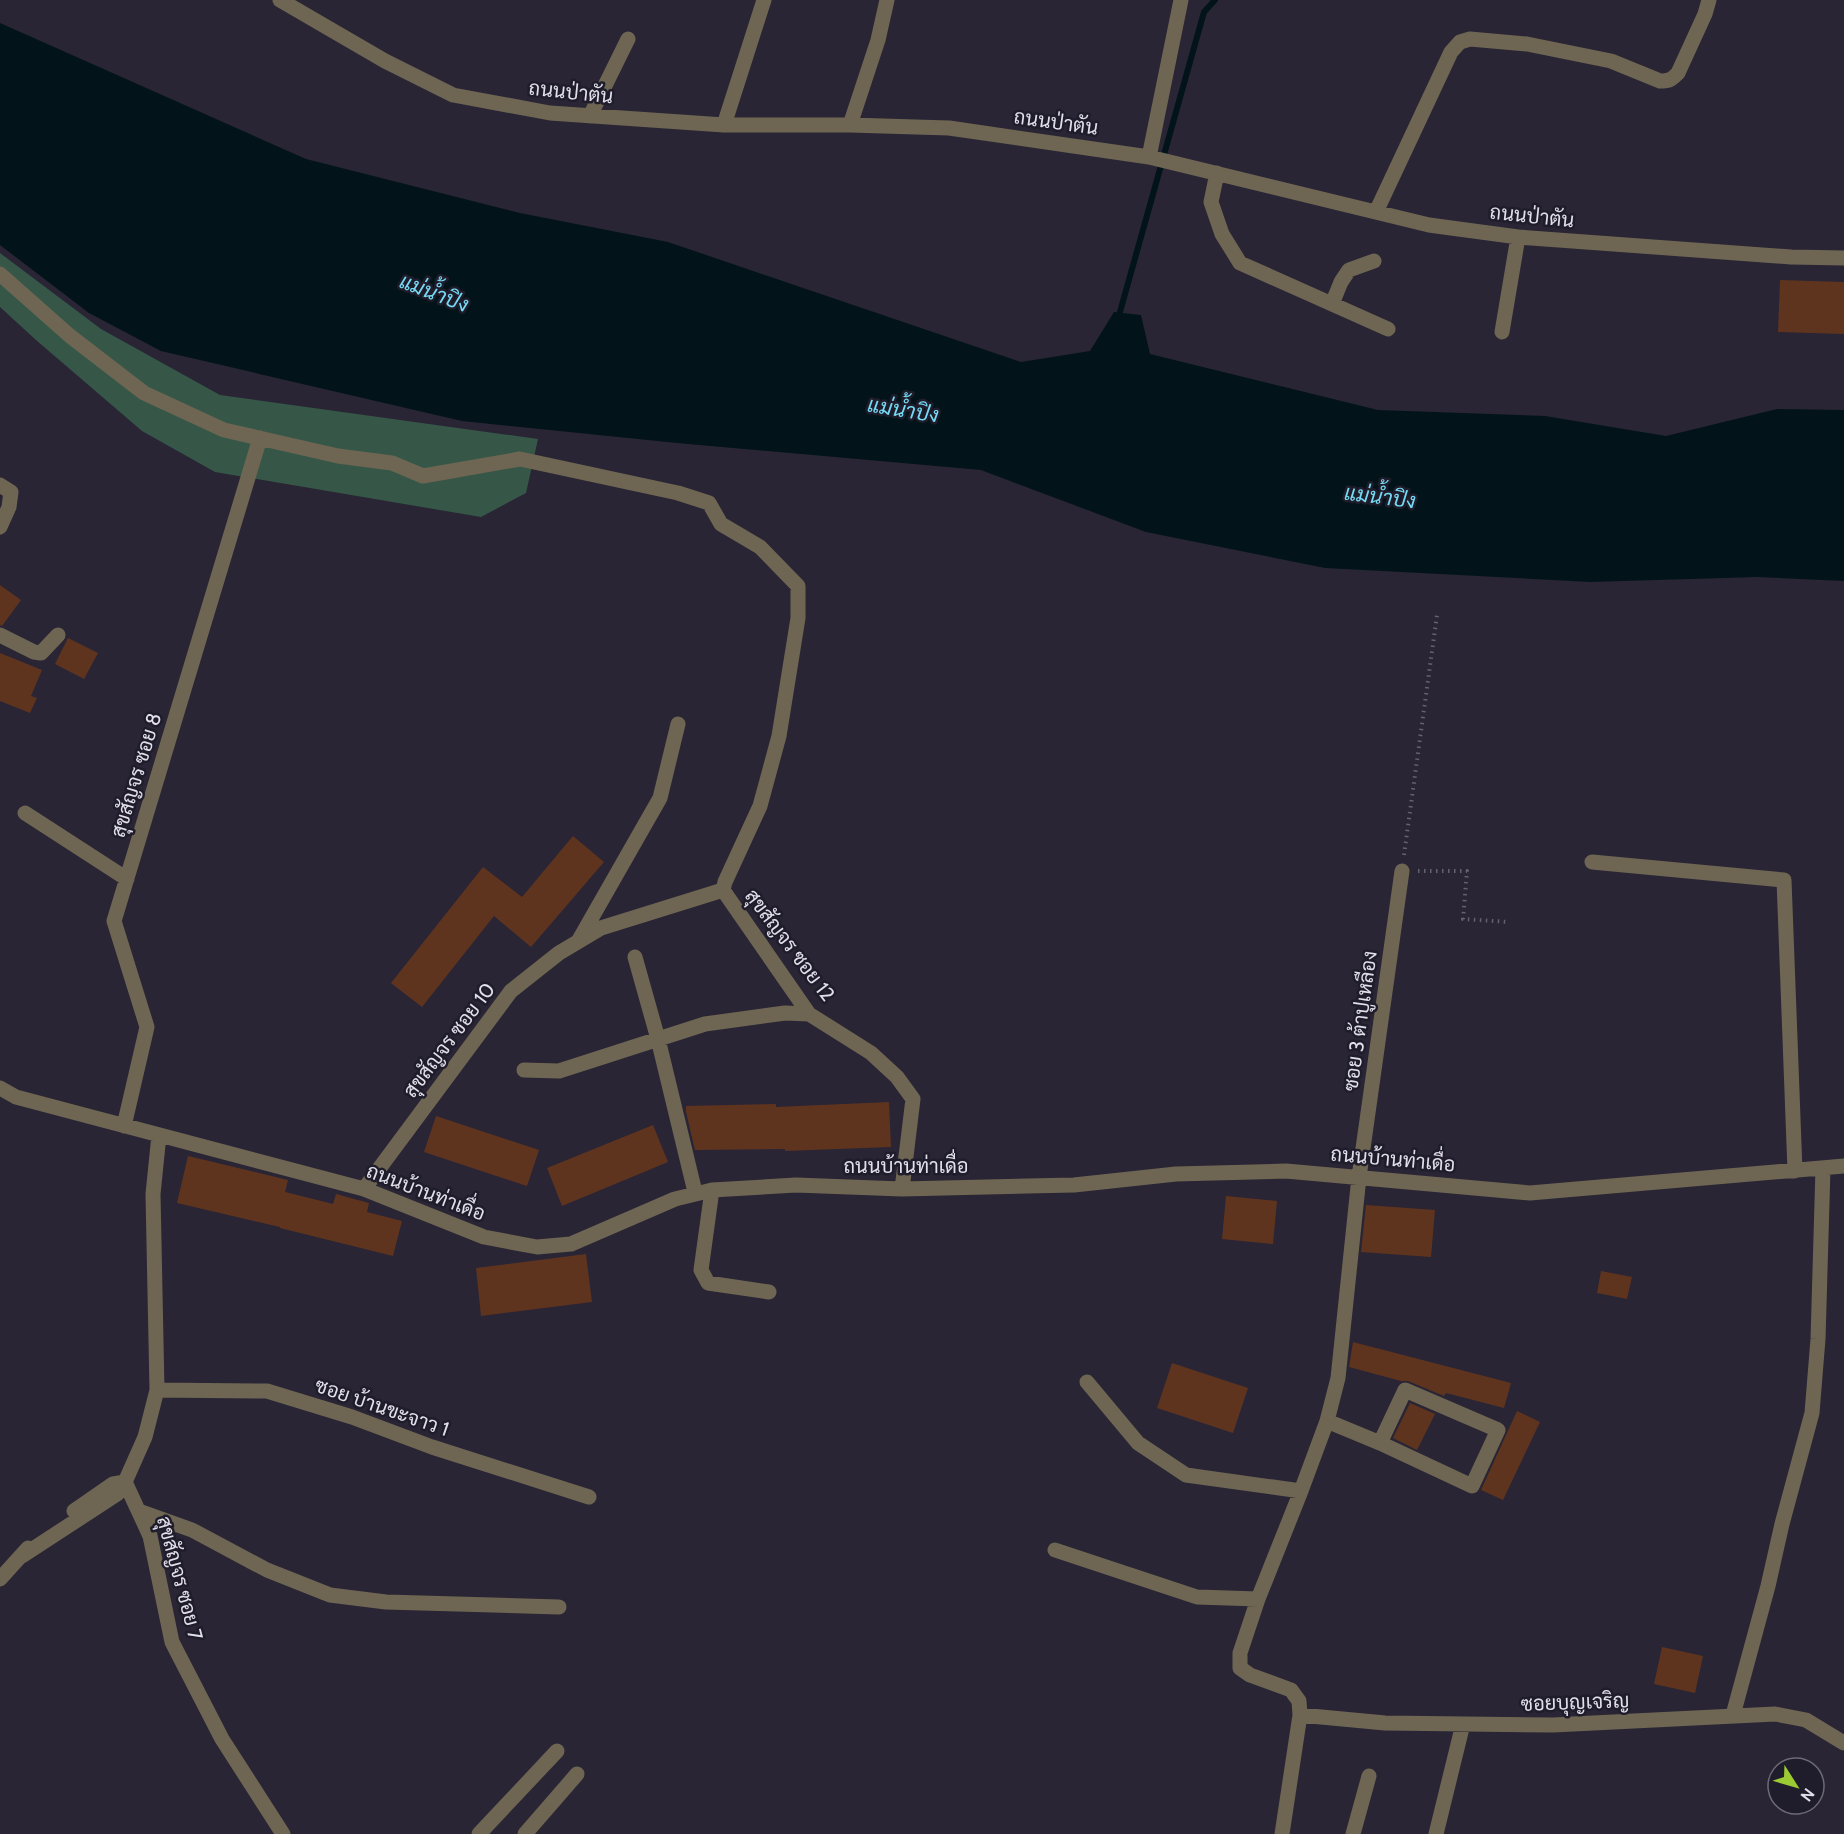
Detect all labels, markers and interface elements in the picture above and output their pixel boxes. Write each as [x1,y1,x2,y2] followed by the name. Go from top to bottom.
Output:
[528,76,614,108] street label: ถนนป่าตัน
[1012,104,1100,140] street label: ถนนป่าตัน
[1489,200,1575,232] street label: ถนนป่าตัน
[396,263,474,317] water label: แม่น้ำปิง
[866,387,941,427] water label: แม่น้ำปิง
[1343,475,1418,513] water label: แม่น้ำปิง
[106,710,168,841] street label: สุขสัญจร ซอย 8
[739,884,840,1007] street label: สุขสัญจร ซอย 12
[1336,949,1385,1093] street label: ซอย 3 ต้าปูเหลือง
[398,978,502,1103] street label: สุขสัญจร ซอย 10
[1330,1137,1457,1176] street label: ถนนบ้านท่าเดื่อ
[843,1149,969,1178] street label: ถนนบ้านท่าเดื่อ
[363,1154,490,1226] street label: ถนนบ้านท่าเดื่อ
[312,1373,452,1441] street label: ซอย บ้านขะจาว 1
[150,1514,208,1643] street label: สุขสัญจร ซอย 7
[1520,1688,1630,1718] street label: ซอยบุญเจริญ
[1766,1756,1826,1816] north arrow
[1797,1784,1819,1805] text: N

